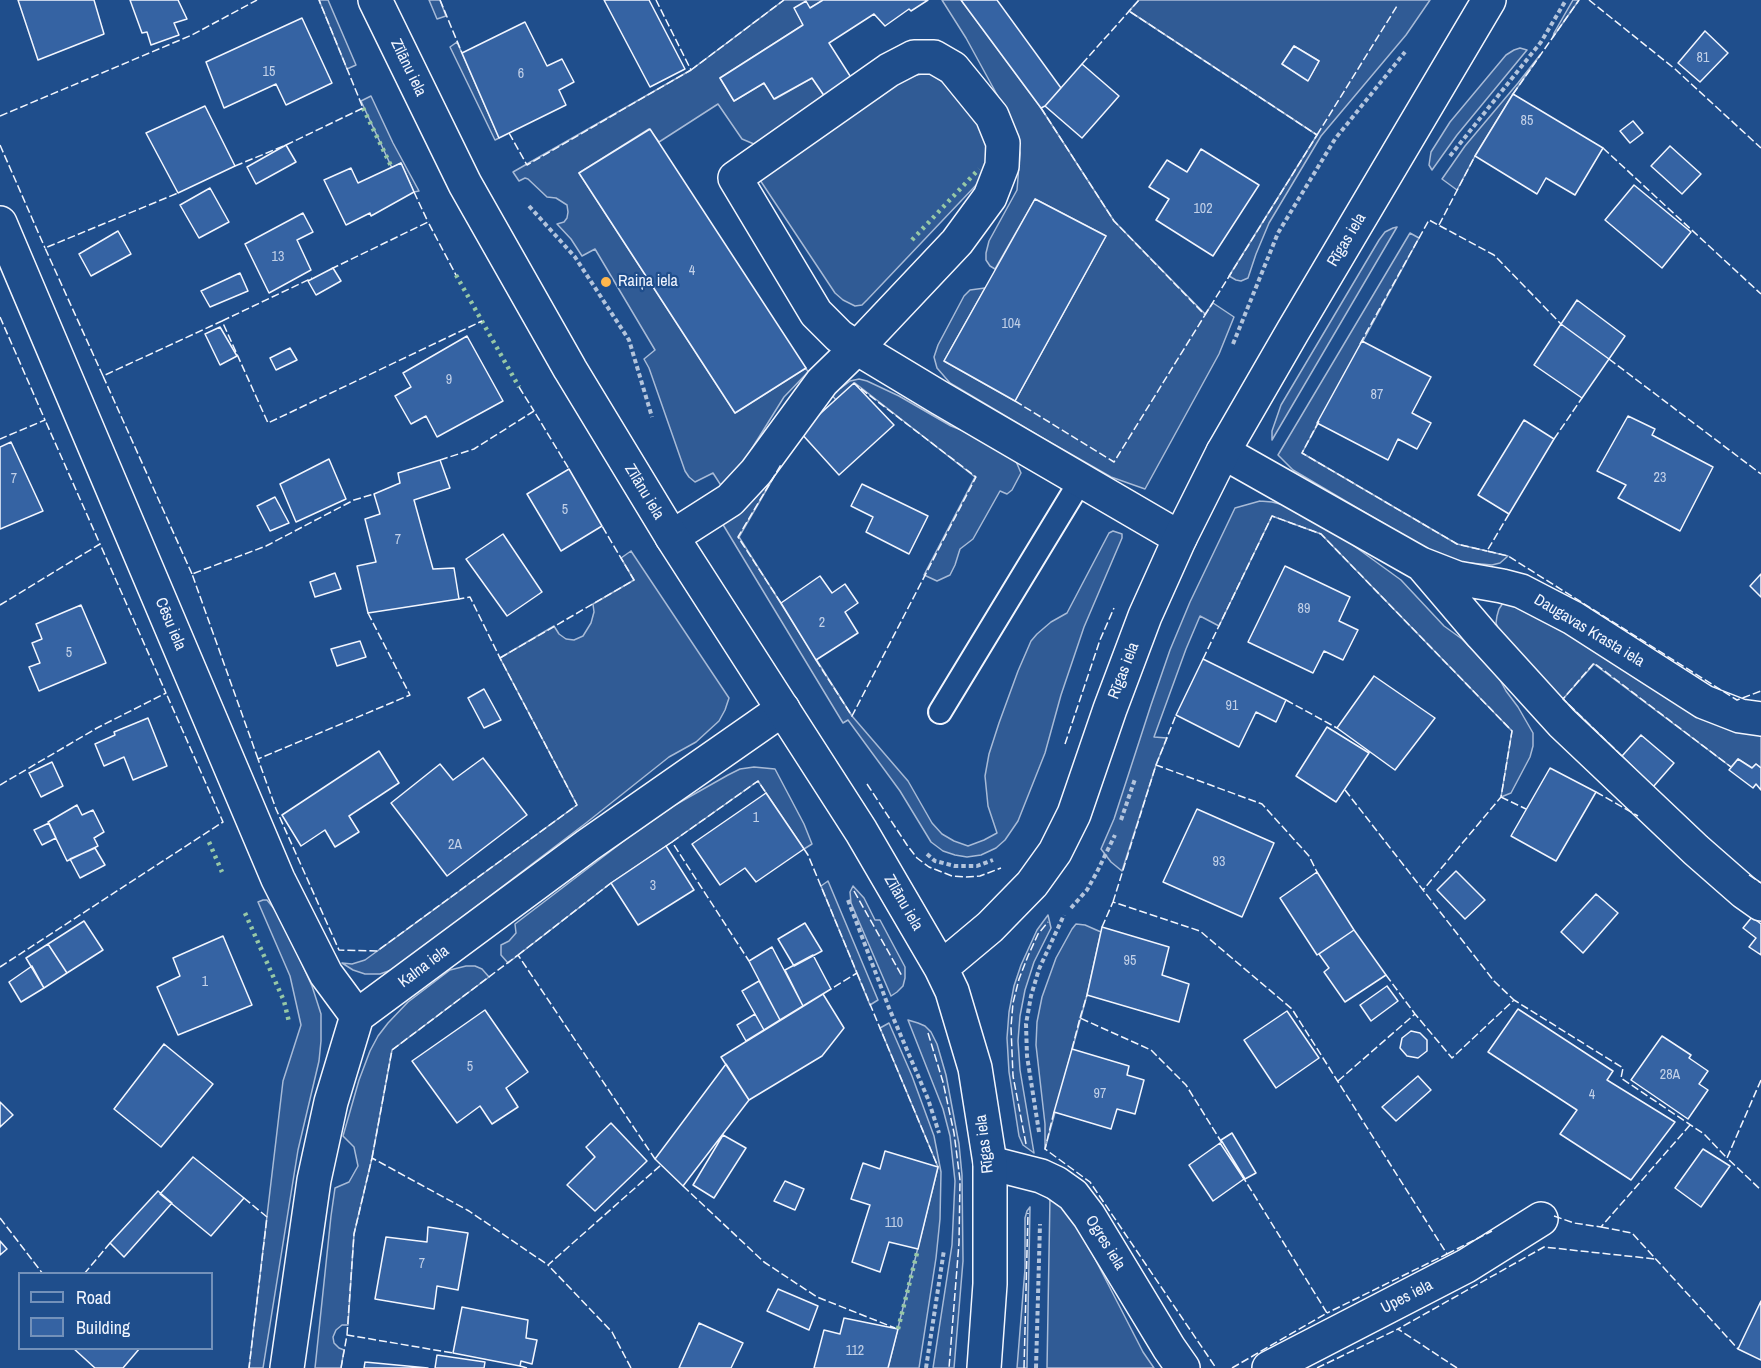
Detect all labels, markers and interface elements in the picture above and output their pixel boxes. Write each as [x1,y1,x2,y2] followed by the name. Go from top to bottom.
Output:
[386,36,430,100] street label: Zīlānu iela
[1697,50,1709,66] house number: 81
[263,64,275,80] house number: 15
[518,66,524,82] house number: 6
[1521,113,1533,129] house number: 85
[1193,201,1213,217] house number: 102
[1324,210,1370,270] street label: Rīgas iela
[272,249,284,265] house number: 13
[689,263,695,279] house number: 4
[618,272,678,292] place label: Raiņa iela
[599,275,613,289] marker: Raiņa iela
[1001,316,1021,332] house number: 104
[446,372,452,388] house number: 9
[1371,387,1383,403] house number: 87
[620,461,668,523] street label: Zīlānu iela
[1654,470,1666,486] house number: 23
[11,471,17,487] house number: 7
[562,502,568,518] house number: 5
[395,532,401,548] house number: 7
[1530,590,1648,672] street label: Daugavas Krasta iela
[150,595,190,653] street label: Cēsu iela
[1298,601,1310,617] house number: 89
[819,615,825,631] house number: 2
[1104,640,1144,702] street label: Rīgas iela
[66,645,72,661] house number: 5
[1226,698,1238,714] house number: 91
[753,810,759,826] house number: 1
[448,837,462,853] house number: 2A
[1213,854,1225,870] house number: 93
[879,872,927,934] street label: Zīlānu iela
[650,878,656,894] house number: 3
[395,942,453,992] street label: Kalna iela
[1124,953,1136,969] house number: 95
[202,974,208,990] house number: 1
[467,1059,473,1075] house number: 5
[1660,1067,1680,1083] house number: 28A
[1094,1086,1106,1102] house number: 97
[1589,1087,1595,1103] house number: 4
[972,1114,998,1174] street label: Rīgas iela
[1081,1212,1129,1274] street label: Ogres iela
[885,1215,903,1231] house number: 110
[419,1256,425,1272] house number: 7
[18,1272,213,1350] legend
[1378,1276,1436,1318] street label: Upes iela
[76,1285,111,1310] text: Road
[76,1315,130,1340] text: Building
[846,1343,864,1359] house number: 112

